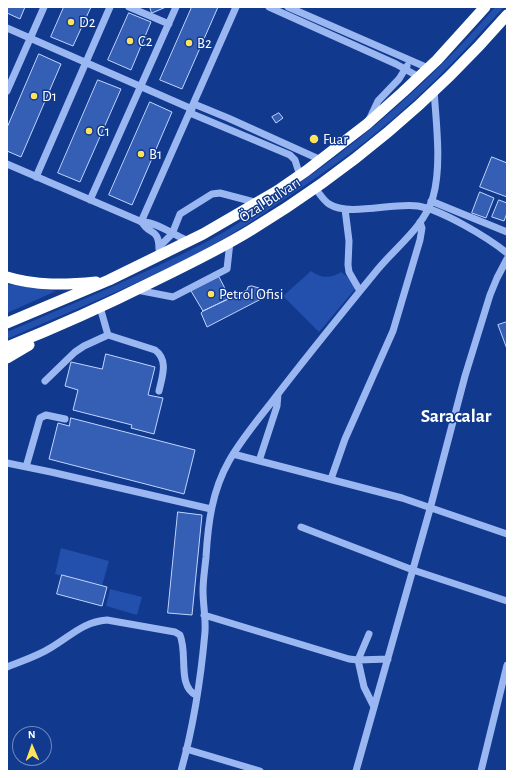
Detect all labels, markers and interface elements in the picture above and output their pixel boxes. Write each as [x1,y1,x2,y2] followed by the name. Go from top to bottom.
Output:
[79,13,96,31] place label: D2
[66,17,76,27] marker: D2
[138,32,153,50] place label: C2
[197,34,212,52] place label: B2
[125,36,135,46] marker: C2
[184,38,194,48] marker: B2
[42,87,57,105] place label: D1
[29,91,39,101] marker: D1
[97,122,110,140] place label: C1
[84,126,94,136] marker: C1
[323,130,348,148] place label: Fuar
[308,133,320,145] marker: Fuar
[149,145,162,163] place label: B1
[136,149,146,159] marker: B1
[236,174,304,226] street label: Özal Bulvarı
[219,285,283,303] place label: Petrol Ofisi
[206,289,216,299] marker: Petrol Ofisi
[421,405,491,427] district label: Saracalar
[12,726,52,766] north arrow
[28,729,36,740] text: N

